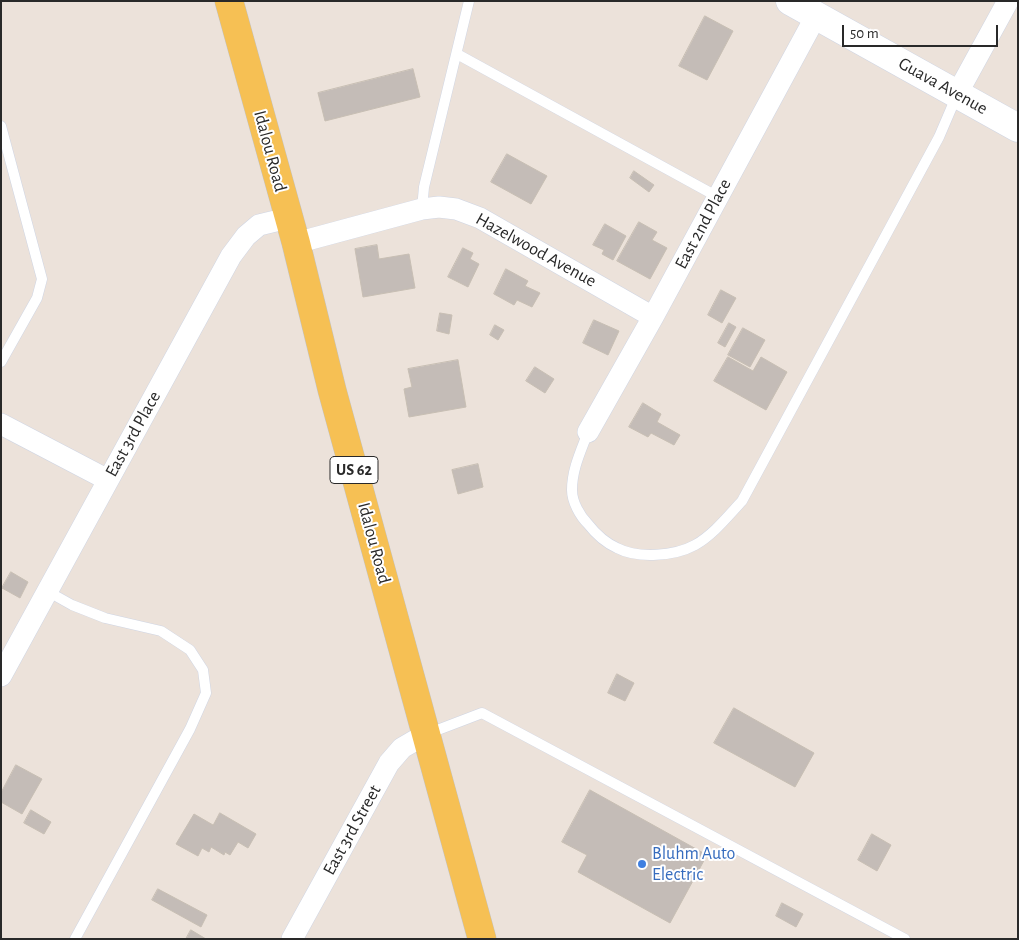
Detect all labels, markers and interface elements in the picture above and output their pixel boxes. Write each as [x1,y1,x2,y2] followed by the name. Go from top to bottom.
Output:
[844,15,1000,47] scale bar
[850,26,879,41] text: 50 m
[895,53,991,119] street label: Guava Avenue
[249,108,291,194] street label: Idalou Road
[670,175,736,273] street label: East 2nd Place
[472,208,600,292] street label: Hazelwood Avenue
[101,387,165,481] street label: East 3rd Place
[330,456,378,484] road number: US 62
[353,500,395,586] street label: Idalou Road
[318,781,386,879] street label: East 3rd Street
[652,843,735,886] place label: Bluhm Auto Electric
[636,858,648,870] marker: Bluhm Auto Electric

